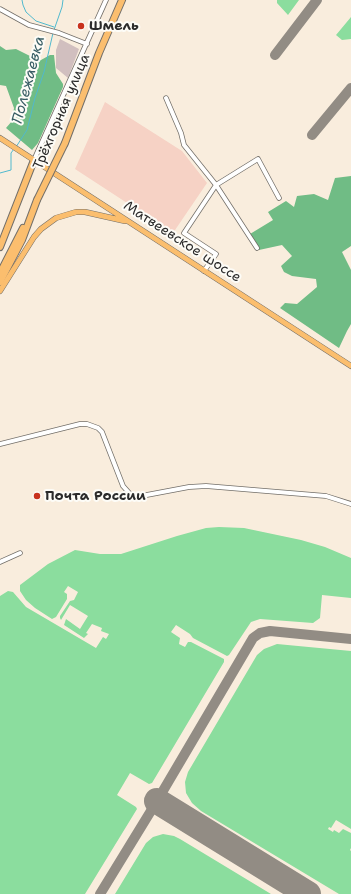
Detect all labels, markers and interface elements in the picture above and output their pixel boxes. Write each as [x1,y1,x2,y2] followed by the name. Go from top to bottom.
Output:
[89,18,139,34] place label: Шмель
[76,21,86,31] marker: Шмель
[9,34,49,126] water label: Полежаевка
[30,52,94,172] street label: Трёхгорная улица
[120,198,244,286] street label: Матвеевское шоссе
[45,488,146,504] place label: Почта России
[32,491,42,501] marker: Почта России

